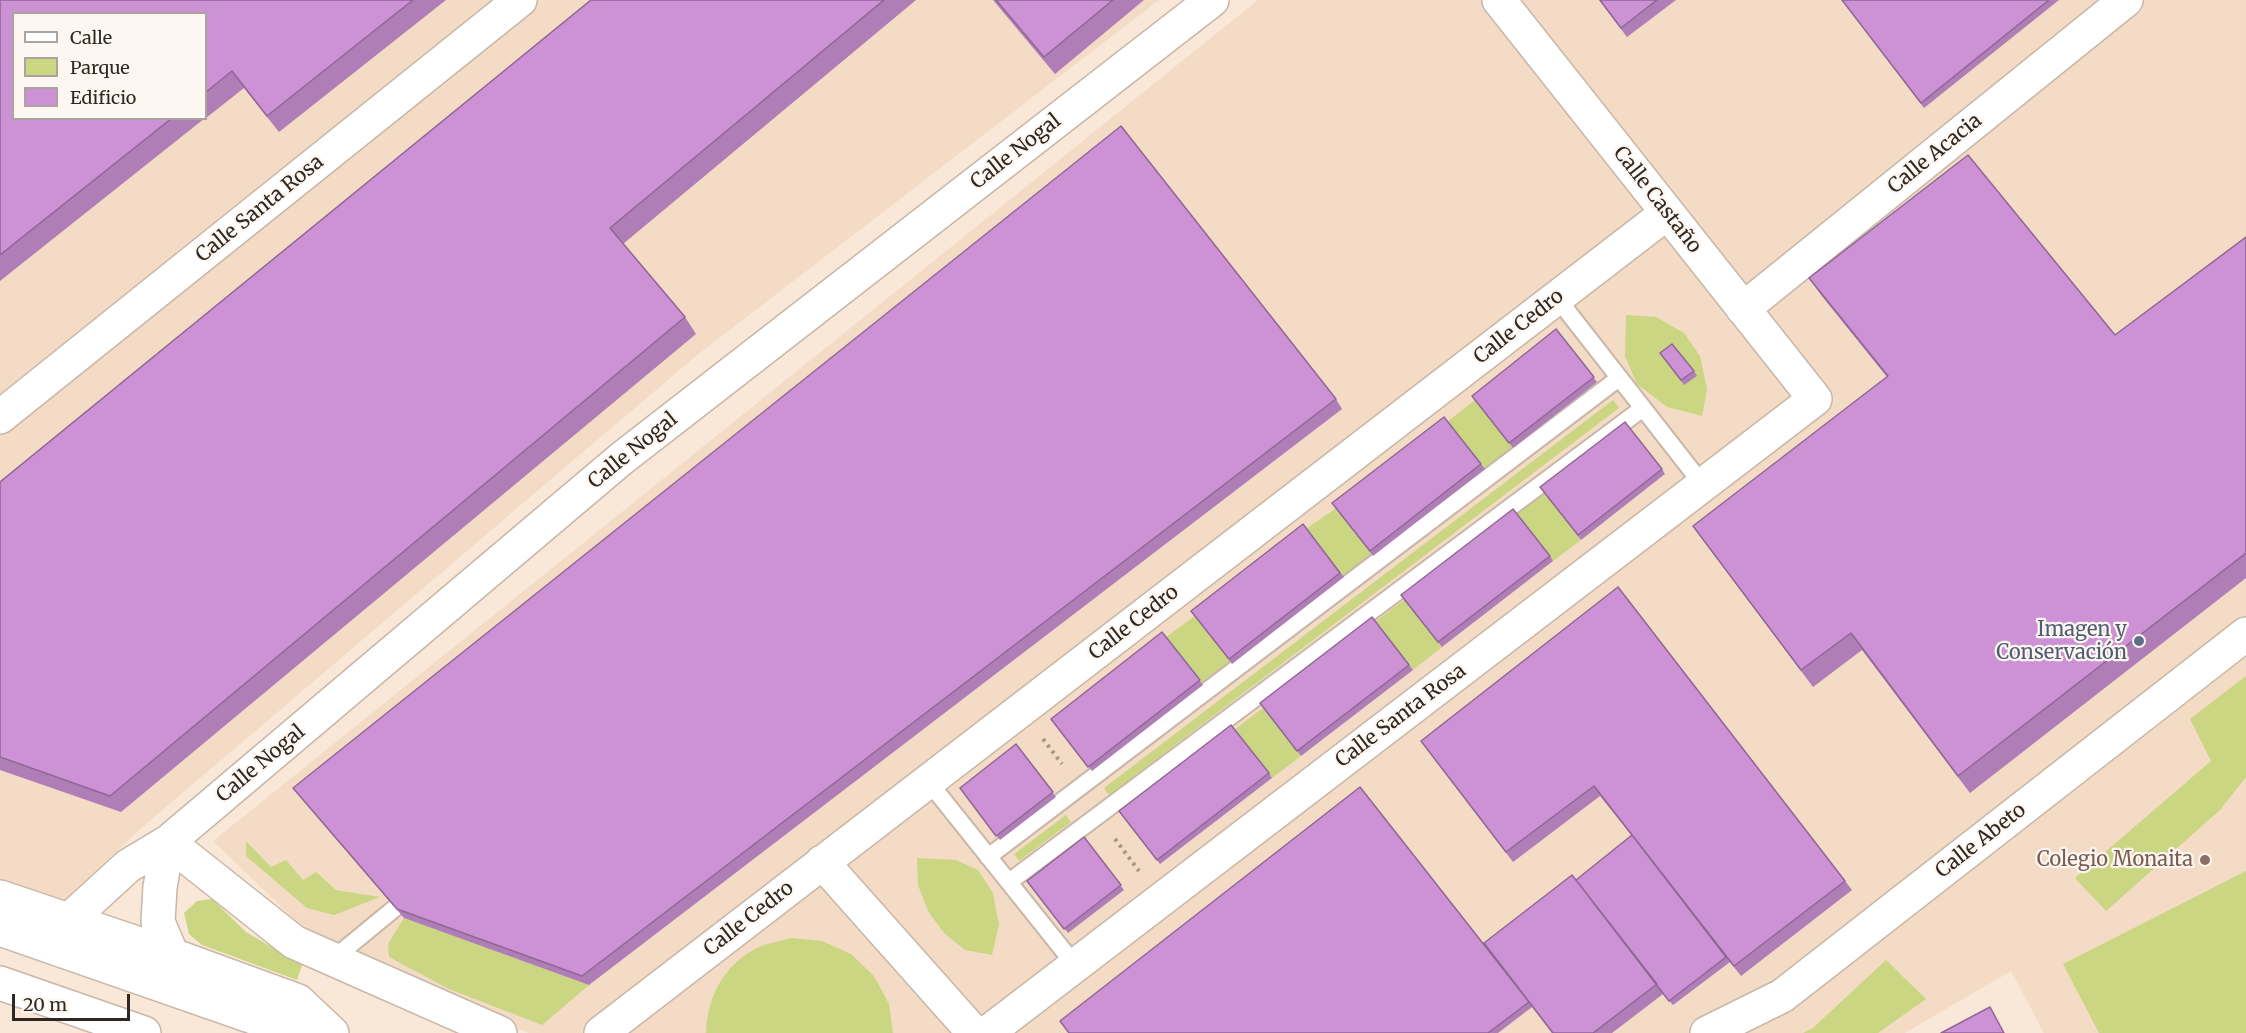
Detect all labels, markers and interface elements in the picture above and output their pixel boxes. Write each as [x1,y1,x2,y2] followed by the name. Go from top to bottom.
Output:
[12,12,207,120] legend
[70,26,112,49] text: Calle
[70,56,130,79] text: Parque
[70,86,136,109] text: Edificio
[966,109,1066,195] street label: Calle Nogal
[1883,109,1987,199] street label: Calle Acacia
[1608,142,1706,258] street label: Calle Castaño
[191,150,329,268] street label: Calle Santa Rosa
[1469,284,1569,370] street label: Calle Cedro
[584,408,682,494] street label: Calle Nogal
[1084,580,1184,666] street label: Calle Cedro
[1996,618,2127,665] place label: Imagen y Conservación
[2132,634,2146,648] marker: Imagen y Conservación
[1331,659,1471,773] street label: Calle Santa Rosa
[212,720,310,808] street label: Calle Nogal
[1931,798,2031,884] street label: Calle Abeto
[2037,848,2193,872] place label: Colegio Monaita
[2198,853,2212,867] marker: Colegio Monaita
[699,876,799,962] street label: Calle Cedro
[15,982,134,1020] scale bar
[23,993,67,1016] text: 20 m

